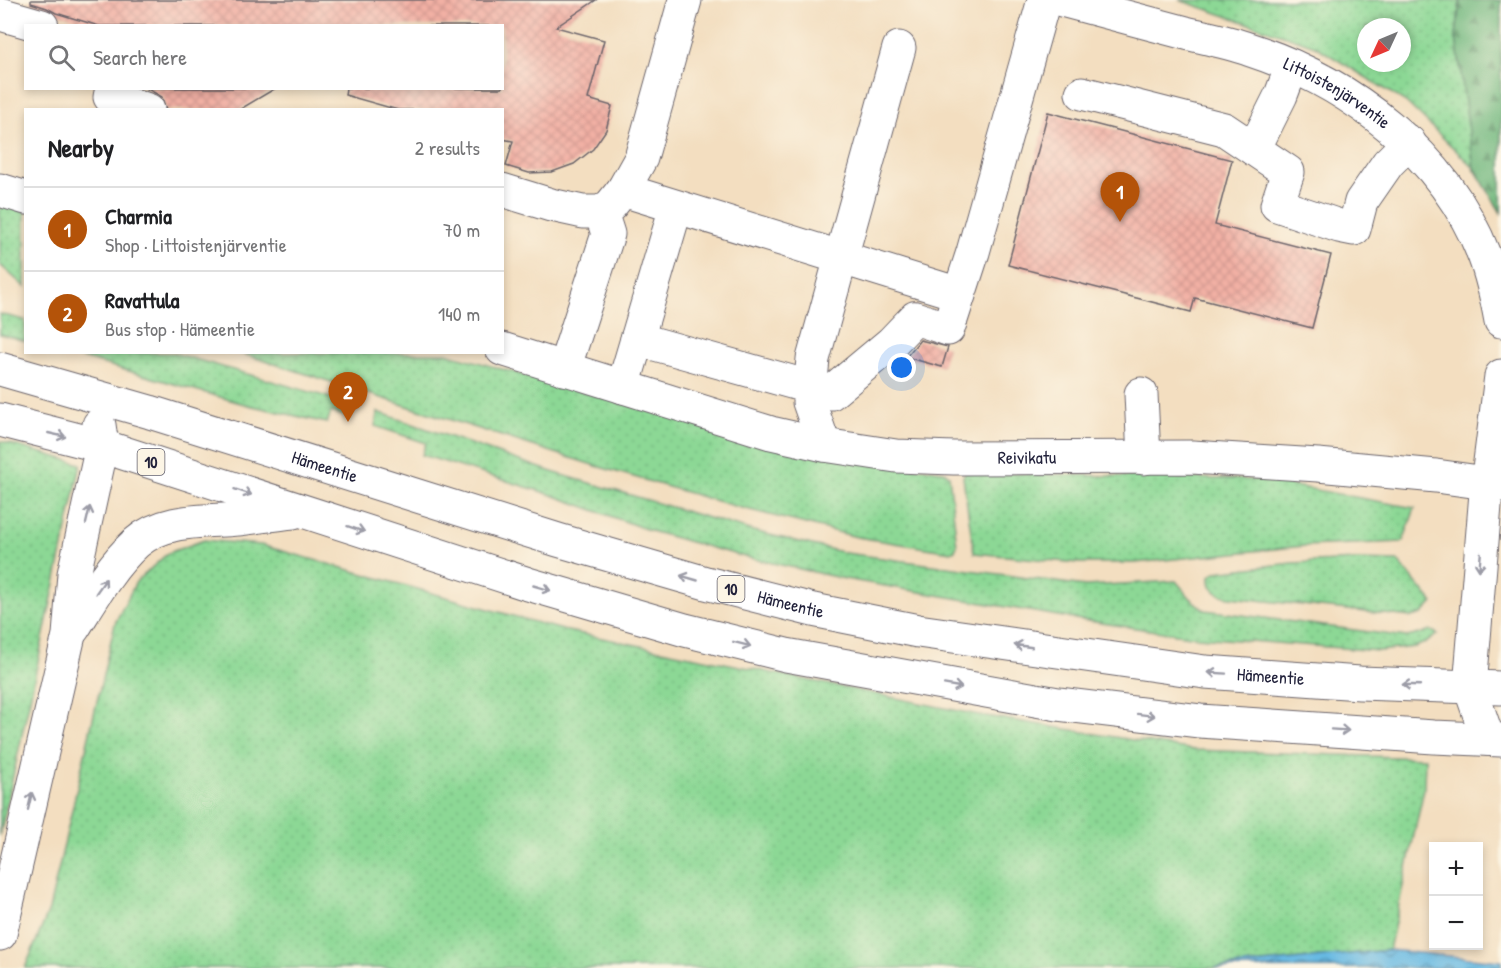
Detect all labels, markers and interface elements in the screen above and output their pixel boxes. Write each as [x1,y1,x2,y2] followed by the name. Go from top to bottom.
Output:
[1357,18,1411,72] north arrow
[24,24,504,90] search box
[45,41,78,74] icon: search
[93,42,187,72] text: Search here
[1280,51,1396,134] street label: Littoistenjärventie
[48,130,114,165] text: Nearby
[415,134,480,161] text: 2 results
[1100,172,1140,222] pin: 1
[105,201,172,231] text: Charmia
[64,216,71,243] text: 1
[443,216,480,243] text: 70 m
[105,231,287,258] text: Shop · Littoistenjärventie
[105,285,179,315] text: Ravattula
[63,300,72,327] text: 2
[438,300,480,327] text: 140 m
[105,315,255,342] text: Bus stop · Hämeentie
[887,353,916,382] your location
[328,372,368,422] pin: 2
[47,429,66,441] one-way arrow
[289,444,361,488] street label: Hämeentie
[998,445,1056,470] street label: Reivikatu
[138,449,164,475] road number: 10
[233,487,252,498] one-way arrow
[83,506,94,525] one-way arrow
[346,524,365,535] one-way arrow
[1474,551,1485,571] one-way arrow
[680,572,699,583] one-way arrow
[718,576,744,602] road number: 10
[95,578,107,594] one-way arrow
[532,583,551,594] one-way arrow
[755,583,826,624] street label: Hämeentie
[732,638,751,650] one-way arrow
[1014,641,1034,652] one-way arrow
[1236,661,1305,691] street label: Hämeentie
[1207,667,1227,678] one-way arrow
[1402,679,1422,691] one-way arrow
[943,681,963,692] one-way arrow
[1136,709,1155,720] one-way arrow
[1330,725,1350,736] one-way arrow
[24,792,36,811] one-way arrow
[1429,842,1483,950] map controls
[1429,842,1483,896] button: +
[1429,896,1483,950] button: −

